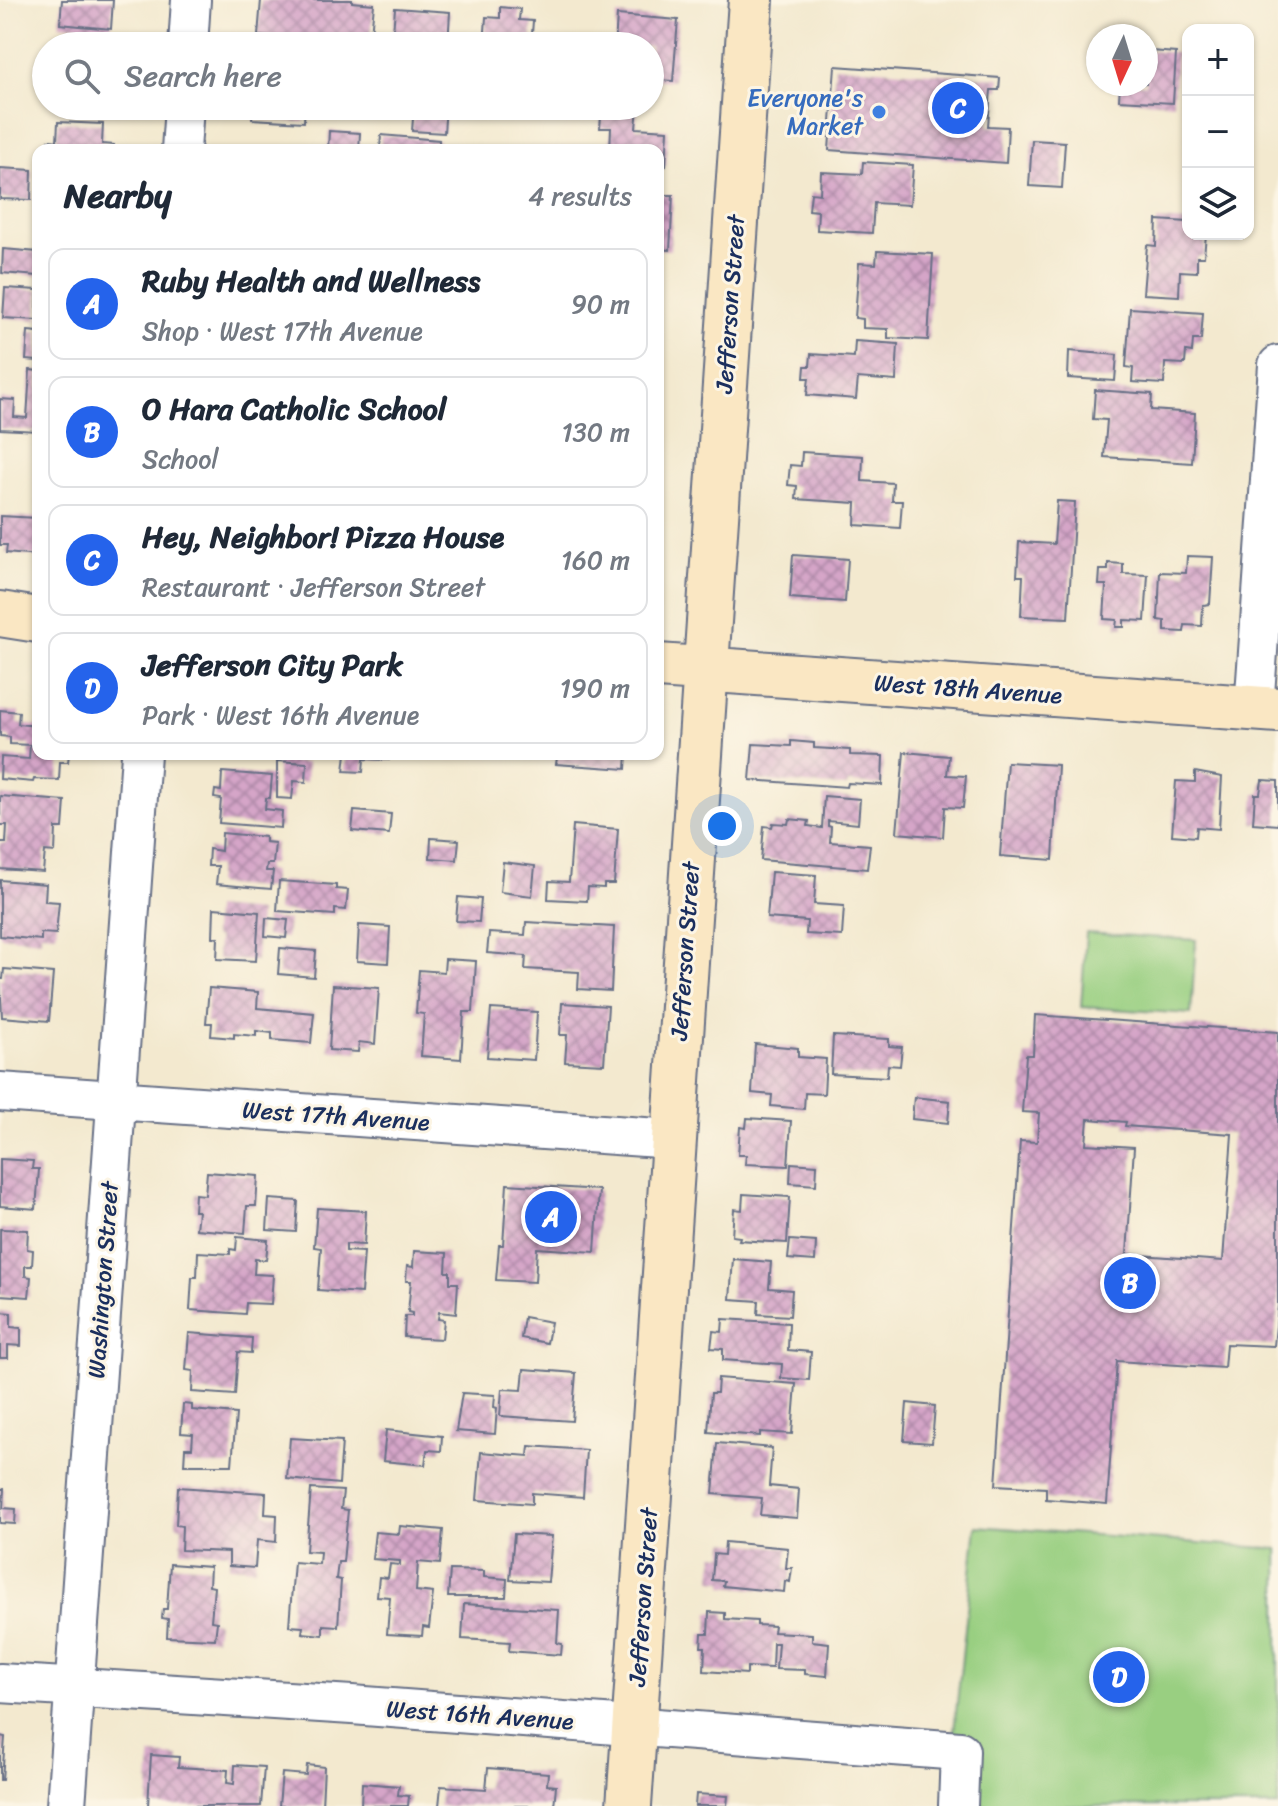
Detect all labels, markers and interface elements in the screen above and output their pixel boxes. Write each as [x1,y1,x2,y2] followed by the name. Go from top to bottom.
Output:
[1086,24,1158,96] north arrow
[1182,24,1254,240] map controls
[1182,24,1254,96] button: +
[32,32,664,120] search box
[124,49,282,103] text: Search here
[60,54,104,98] icon: search
[747,77,864,147] place label: Everyone's Market
[932,78,984,138] pin: C
[1182,96,1254,168] button: −
[870,103,888,121] marker: Everyone's Market
[64,166,172,226] text: Nearby
[1182,168,1254,240] button: layers
[528,173,632,219] text: 4 results
[703,212,757,396] street label: Jefferson Street
[142,254,480,308] text: Ruby Health and Wellness
[83,281,101,327] text: A
[571,281,630,327] text: 90 m
[142,308,423,354] text: Shop · West 17th Avenue
[142,382,446,436] text: O Hara Catholic School
[84,409,100,455] text: B
[561,409,630,455] text: 130 m
[142,436,219,482] text: School
[142,510,504,564] text: Hey, Neighbor! Pizza House
[84,537,100,583] text: C
[561,537,630,583] text: 160 m
[142,564,485,610] text: Restaurant · Jefferson Street
[142,638,403,692] text: Jefferson City Park
[872,661,1064,717] street label: West 18th Avenue
[84,665,100,711] text: D
[560,665,630,711] text: 190 m
[142,692,419,738] text: Park · West 16th Avenue
[702,806,742,846] your location
[658,859,712,1043] street label: Jefferson Street
[241,1089,432,1144] street label: West 17th Avenue
[75,1179,131,1380] street label: Washington Street
[525,1187,577,1247] pin: A
[1104,1253,1156,1313] pin: B
[616,1505,670,1689] street label: Jefferson Street
[1093,1647,1145,1707] pin: D
[385,1688,576,1743] street label: West 16th Avenue

